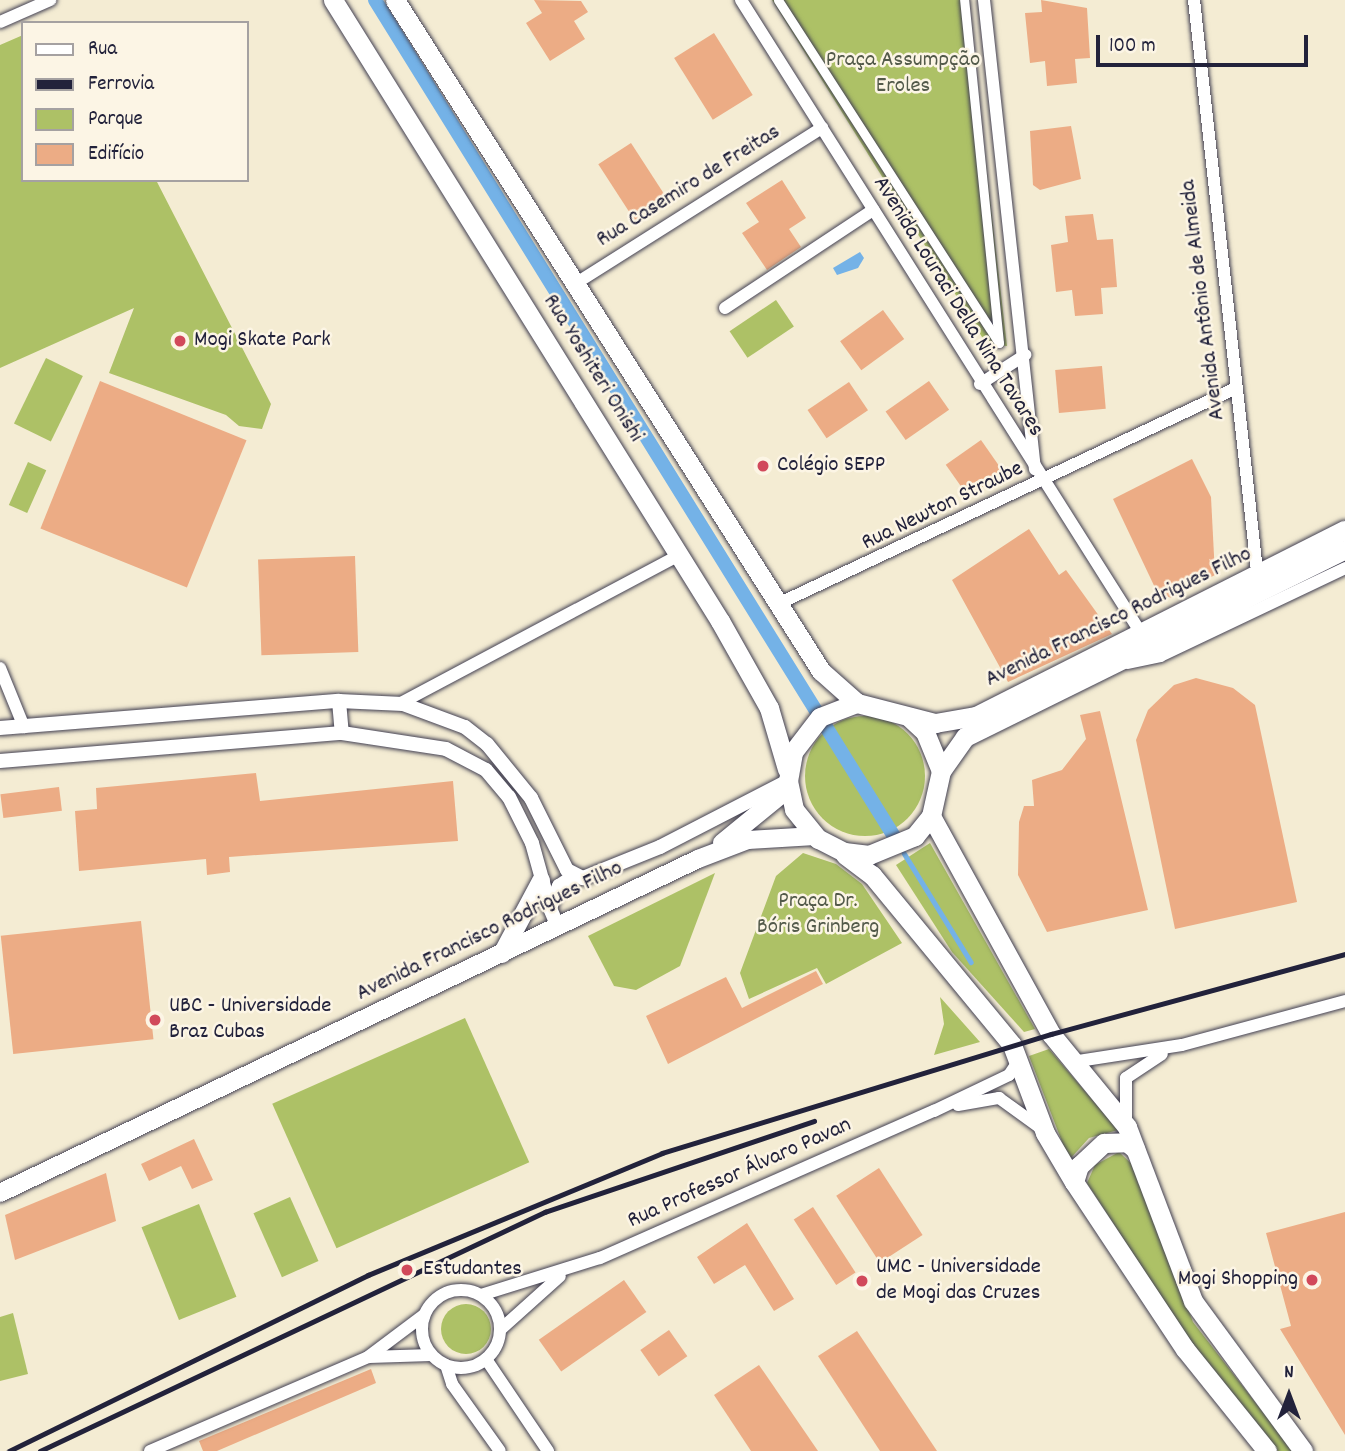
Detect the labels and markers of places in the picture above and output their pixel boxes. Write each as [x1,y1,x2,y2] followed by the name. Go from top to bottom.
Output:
[194,327,331,355] place label: Mogi Skate Park
[172,333,188,349] marker: Mogi Skate Park
[777,452,885,480] place label: Colégio SEPP
[755,458,771,474] marker: Colégio SEPP
[169,993,331,1047] place label: UBC - Universidade Braz Cubas
[147,1012,163,1028] marker: UBC - Universidade Braz Cubas
[876,1254,1041,1308] place label: UMC - Universidade de Mogi das Cruzes
[423,1256,522,1284] place label: Estudantes
[397,1260,417,1280] marker: Estudantes
[1178,1266,1298,1294] place label: Mogi Shopping
[1304,1272,1320,1288] marker: Mogi Shopping
[854,1273,870,1289] marker: UMC - Universidade de Mogi das Cruzes

